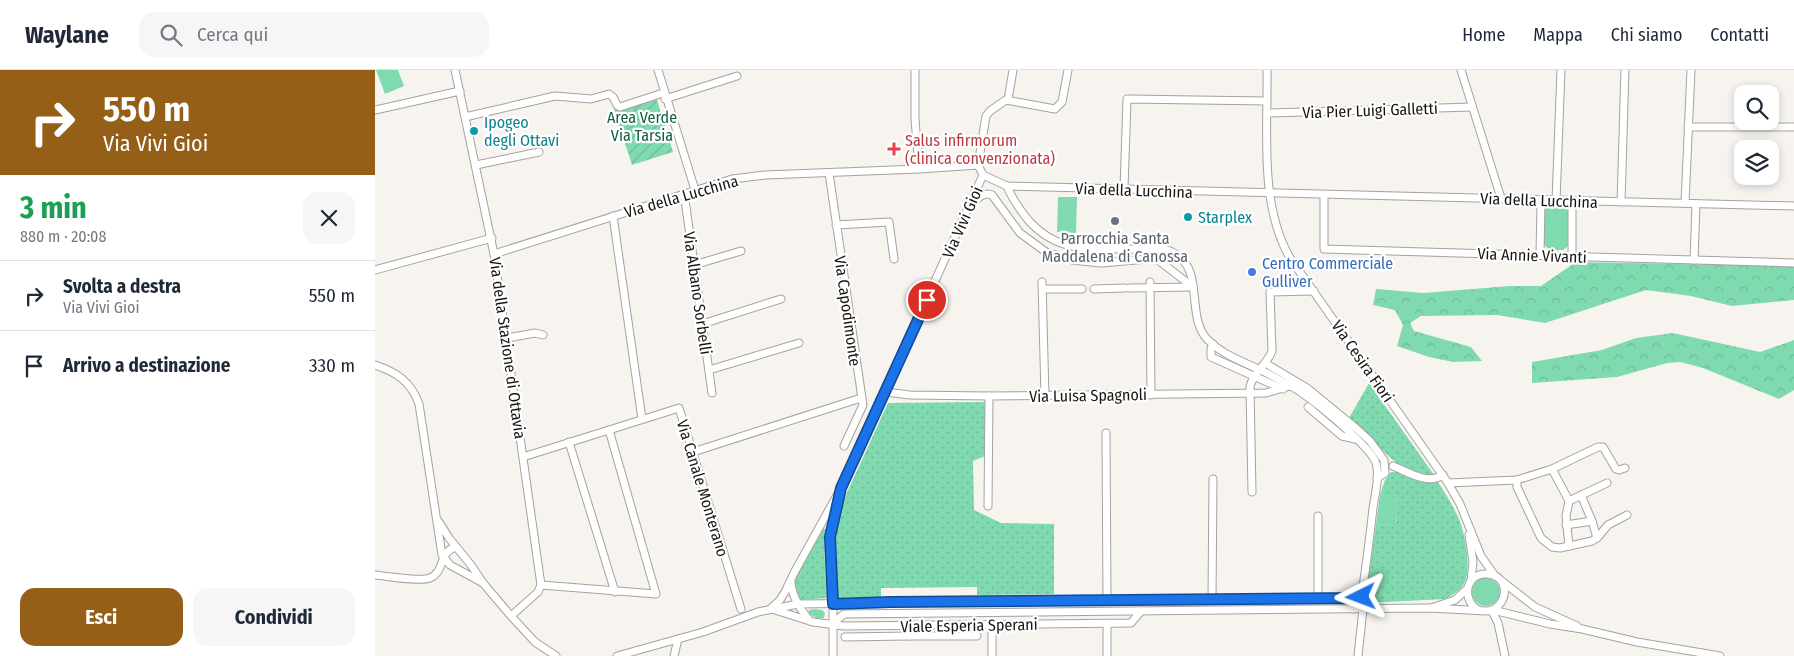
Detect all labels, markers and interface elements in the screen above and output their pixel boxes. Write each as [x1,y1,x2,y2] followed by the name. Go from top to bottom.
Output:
[139,12,489,57] search box
[25,21,109,49] text: Waylane
[157,21,185,49] icon: search
[197,23,268,46] text: Cerca qui
[1462,24,1505,46] text: Home
[1533,24,1583,46] text: Mappa
[1611,24,1682,46] text: Chi siamo
[1710,24,1769,46] text: Contatti
[1734,85,1779,185] map controls
[1734,85,1779,130] button: search
[103,88,190,130] text: 550 m
[20,90,85,155] icon: right
[1302,99,1438,122] street label: Via Pier Luigi Galletti
[607,108,677,145] park label: Area Verde Via Tarsia
[484,113,559,150] place label: Ipogeo degli Ottavi
[468,125,480,137] marker: Ipogeo degli Ottavi
[103,130,208,157] text: Via Vivi Gioi
[905,131,1055,168] place label: Salus infirmorum (clinica convenzionata)
[1734,140,1779,185] button: layers
[887,142,901,156] marker: Salus infirmorum (clinica convenzionata)
[622,171,740,222] street label: Via della Lucchina
[1075,179,1193,202] street label: Via della Lucchina
[938,183,987,261] street label: Via Vivi Gioi
[1480,189,1598,212] street label: Via della Lucchina
[20,190,87,226] text: 3 min
[303,192,355,244] button: close
[1198,208,1252,227] place label: Starplex
[1182,211,1194,223] marker: Starplex
[1109,215,1121,227] marker: Parrocchia Santa Maddalena di Canossa
[20,227,106,246] text: 880 m · 20:08
[1042,229,1188,266] place label: Parrocchia Santa Maddalena di Canossa
[679,230,716,356] street label: Via Albano Sorbelli
[1477,244,1587,267] street label: Via Annie Vivanti
[1262,254,1393,291] place label: Centro Commerciale Gulliver
[830,255,865,368] street label: Via Capodimonte
[485,256,530,440] street label: Via della Stazione di Ottavia
[1246,266,1258,278] marker: Centro Commerciale Gulliver
[63,275,181,298] text: Svolta a destra
[906,279,948,321] pin
[20,282,48,310] icon: right
[309,284,355,307] text: 550 m
[913,286,941,314] icon: arrive
[63,298,140,317] text: Via Vivi Gioi
[1327,317,1398,406] street label: Via Cesira Fiori
[20,352,48,380] icon: arrive
[63,354,230,377] text: Arrivo a destinazione
[309,354,355,377] text: 330 m
[1029,385,1147,406] street label: Via Luisa Spagnoli
[673,417,732,559] street label: Via Canale Monterano
[1334,570,1386,622] position arrow
[20,588,183,646] button: Esci
[193,588,355,646] button: Condividi
[900,615,1038,636] street label: Viale Esperia Sperani

